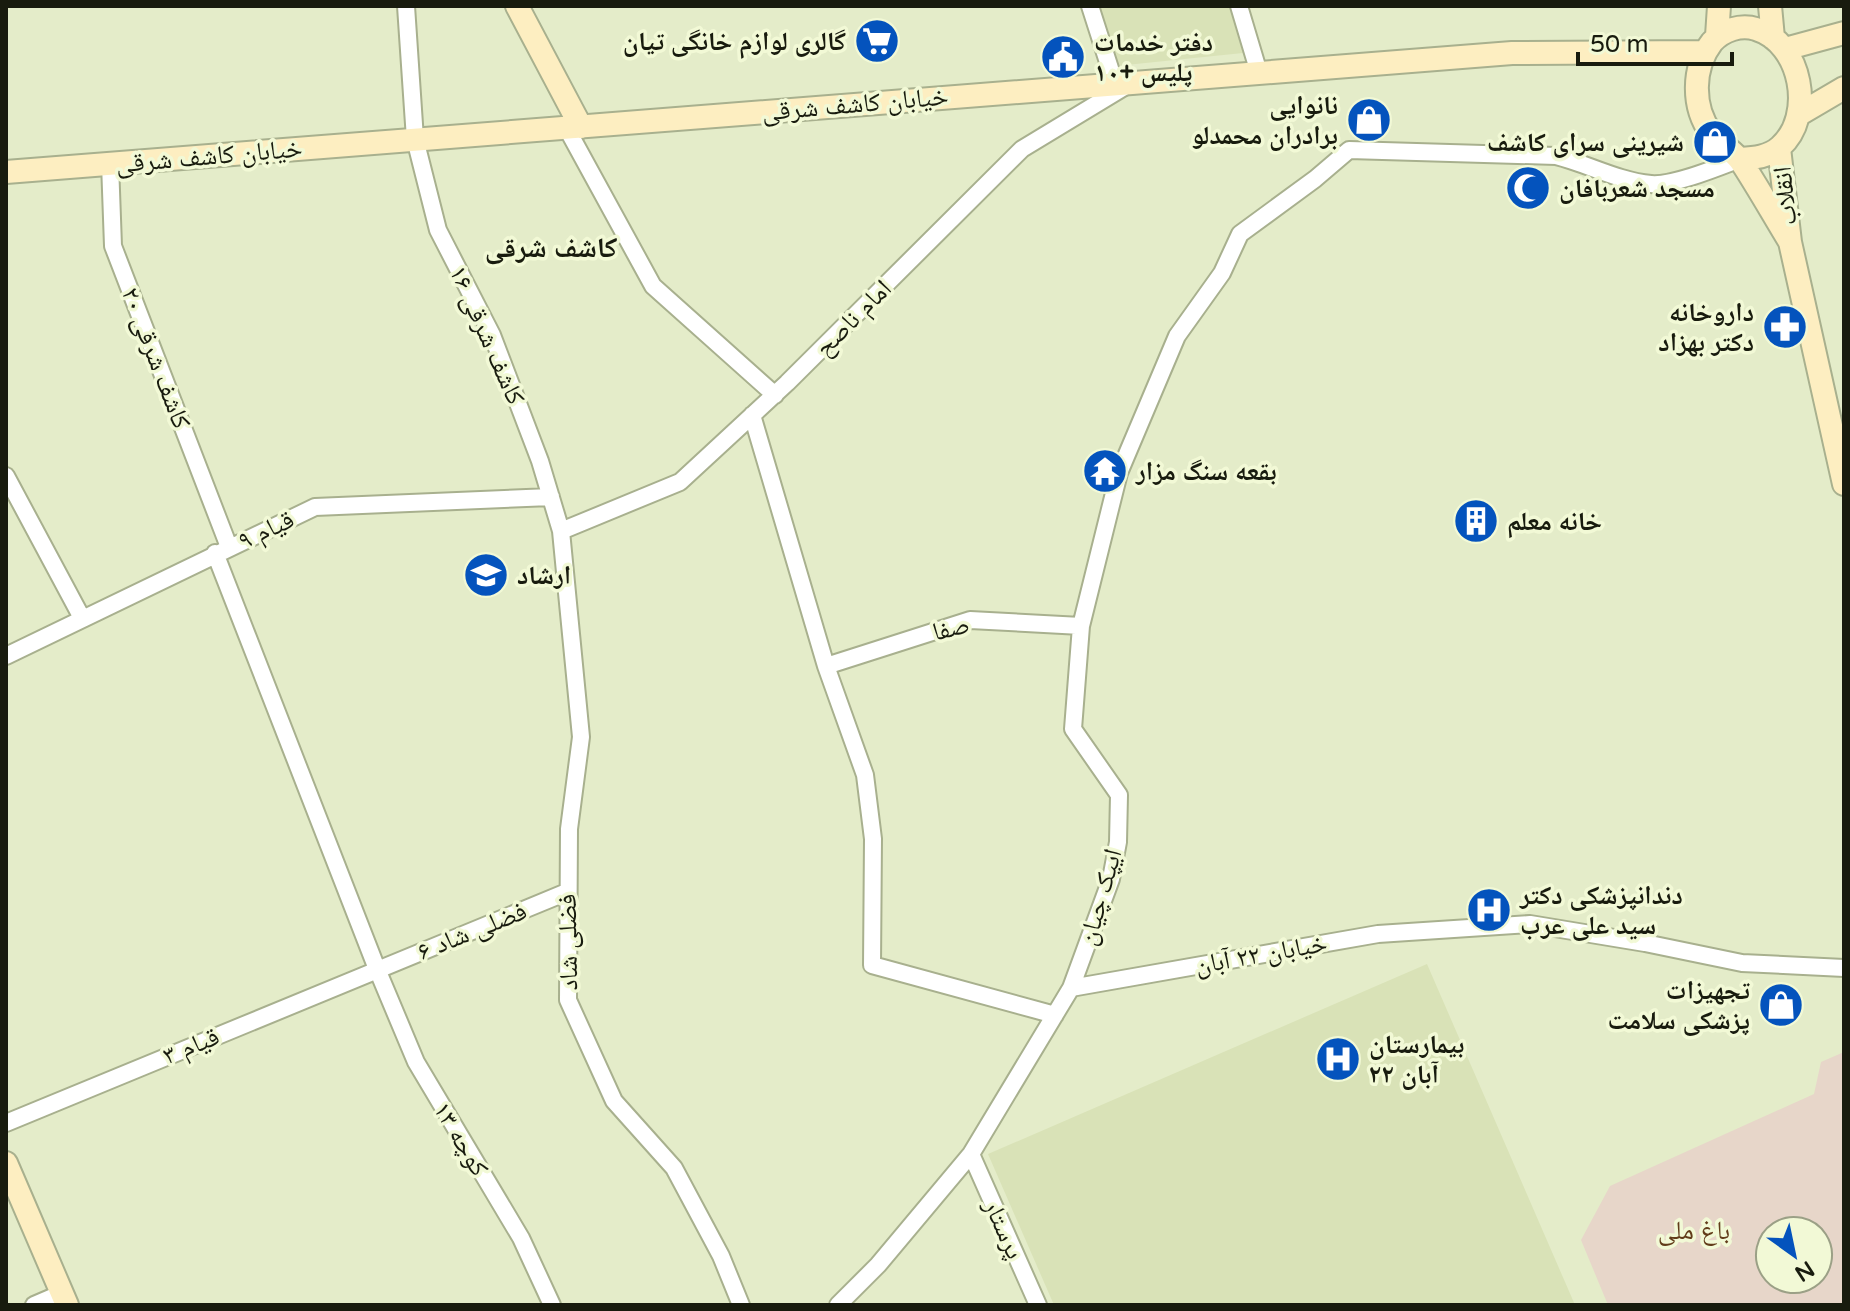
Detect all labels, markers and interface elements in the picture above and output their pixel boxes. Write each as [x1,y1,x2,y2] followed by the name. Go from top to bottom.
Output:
[1578,16,1732,66] scale bar
[853,17,901,65] supermarket icon: گالری لوازم خانگی تیان
[623,26,846,59] place label: گالری لوازم خانگی تیان
[1094,27,1213,88] place label: دفتر خدمات پلیس +۱۰
[1590,30,1648,59] text: 50 m
[1039,33,1087,81] public building icon: دفتر خدمات پلیس +۱۰
[760,80,950,128] street label: خیابان کاشف شرقی
[1191,90,1338,151] place label: نانوایی برادران محمدلو
[1345,96,1393,144] shop icon: نانوایی برادران محمدلو
[1691,118,1739,166] shop icon: شیرینی سرای کاشف
[1487,127,1684,158] place label: شیرینی سرای کاشف
[114,132,304,180] street label: خیابان کاشف شرقی
[1504,164,1552,212] mosque icon: مسجد شعربافان
[1766,165,1804,227] street label: انقلاب
[1559,173,1715,204] place label: مسجد شعربافان
[485,231,617,265] district label: کاشف شرقی
[443,261,532,410] street label: کاشف شرقی ۱۶
[808,273,899,364] street label: امام ناصح
[115,283,197,433] street label: کاشف شرقی ۲۰
[1658,297,1754,358] place label: داروخانه دکتر بهزاد
[1761,303,1809,351] pharmacy icon: داروخانه دکتر بهزاد
[1081,447,1129,495] temple icon: بقعه سنگ مزار
[1135,456,1277,487] place label: بقعه سنگ مزار
[1452,497,1500,545] building icon: خانه معلم
[233,504,300,558] street label: قیام ۹
[1507,506,1602,539] place label: خانه معلم
[462,551,510,599] school or university icon: ارشاد
[517,560,571,591] place label: ارشاد
[929,608,973,648] street label: صفا
[1071,845,1129,949] street label: ایپک چیان
[1519,880,1683,941] place label: دندانپزشکی دکتر سید علی عرب
[1465,886,1513,934] hospital icon: دندانپزشکی دکتر سید علی عرب
[552,893,584,991] street label: فضلی شاد
[413,895,531,967] street label: فضلی شاد ۶
[1193,927,1329,981] street label: خیابان ۲۲ آبان
[1608,975,1750,1036] place label: تجهیزات پزشکی سلامت
[1757,981,1805,1029] shop icon: تجهیزات پزشکی سلامت
[158,1021,224,1073] street label: قیام ۳
[1369,1029,1464,1090] place label: بیمارستان ۲۲ آبان
[1314,1035,1362,1083] hospital icon: بیمارستان ۲۲ آبان
[427,1096,495,1182] street label: کوچه ۱۳
[977,1193,1031,1264] street label: پرستار
[1658,1215,1730,1246] park label: باغ ملی
[1754,1215,1834,1295] north arrow
[1790,1255,1819,1287] text: N

